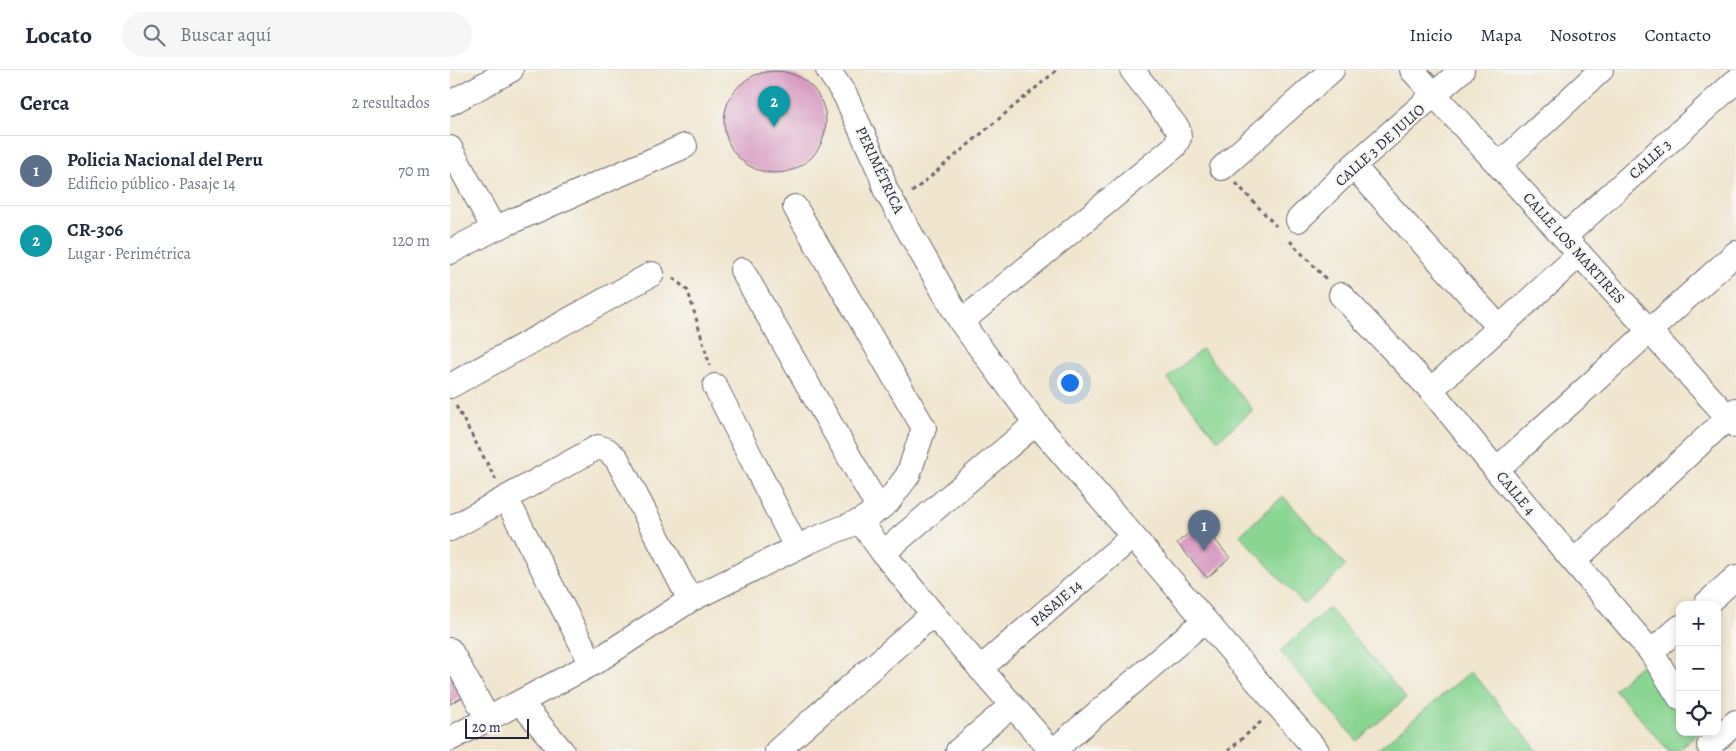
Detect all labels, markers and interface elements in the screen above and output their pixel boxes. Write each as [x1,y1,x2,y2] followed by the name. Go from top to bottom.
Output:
[122,12,472,57] search box
[25,19,92,51] text: Locato
[140,21,168,49] icon: search
[180,22,271,48] text: Buscar aquí
[1409,23,1452,47] text: Inicio
[1480,23,1522,47] text: Mapa
[1550,23,1616,47] text: Nosotros
[1644,23,1711,47] text: Contacto
[758,86,790,127] pin: 2
[20,89,70,117] text: Cerca
[351,92,430,114] text: 2 resultados
[1331,99,1429,191] street label: CALLE 3 DE JULIO
[851,123,909,217] street label: PERIMÉTRICA
[1624,135,1676,183] street label: CALLE 3
[67,147,263,173] text: Policia Nacional del Peru
[33,160,39,182] text: 1
[398,160,430,182] text: 70 m
[67,173,236,195] text: Edificio público · Pasaje 14
[1518,188,1630,308] street label: CALLE LOS MARTIRES
[67,217,123,243] text: CR-306
[32,230,40,252] text: 2
[392,230,430,252] text: 120 m
[67,243,191,265] text: Lugar · Perimétrica
[1057,370,1083,396] your location
[1492,467,1540,519] street label: CALLE 4
[1188,510,1220,551] pin: 1
[1026,575,1086,631] street label: PASAJE 14
[1676,601,1721,736] map controls
[1676,601,1721,646] button: +
[1676,646,1721,691] button: −
[1676,691,1721,736] button: locate
[465,716,529,739] scale bar
[472,718,501,737] text: 20 m

